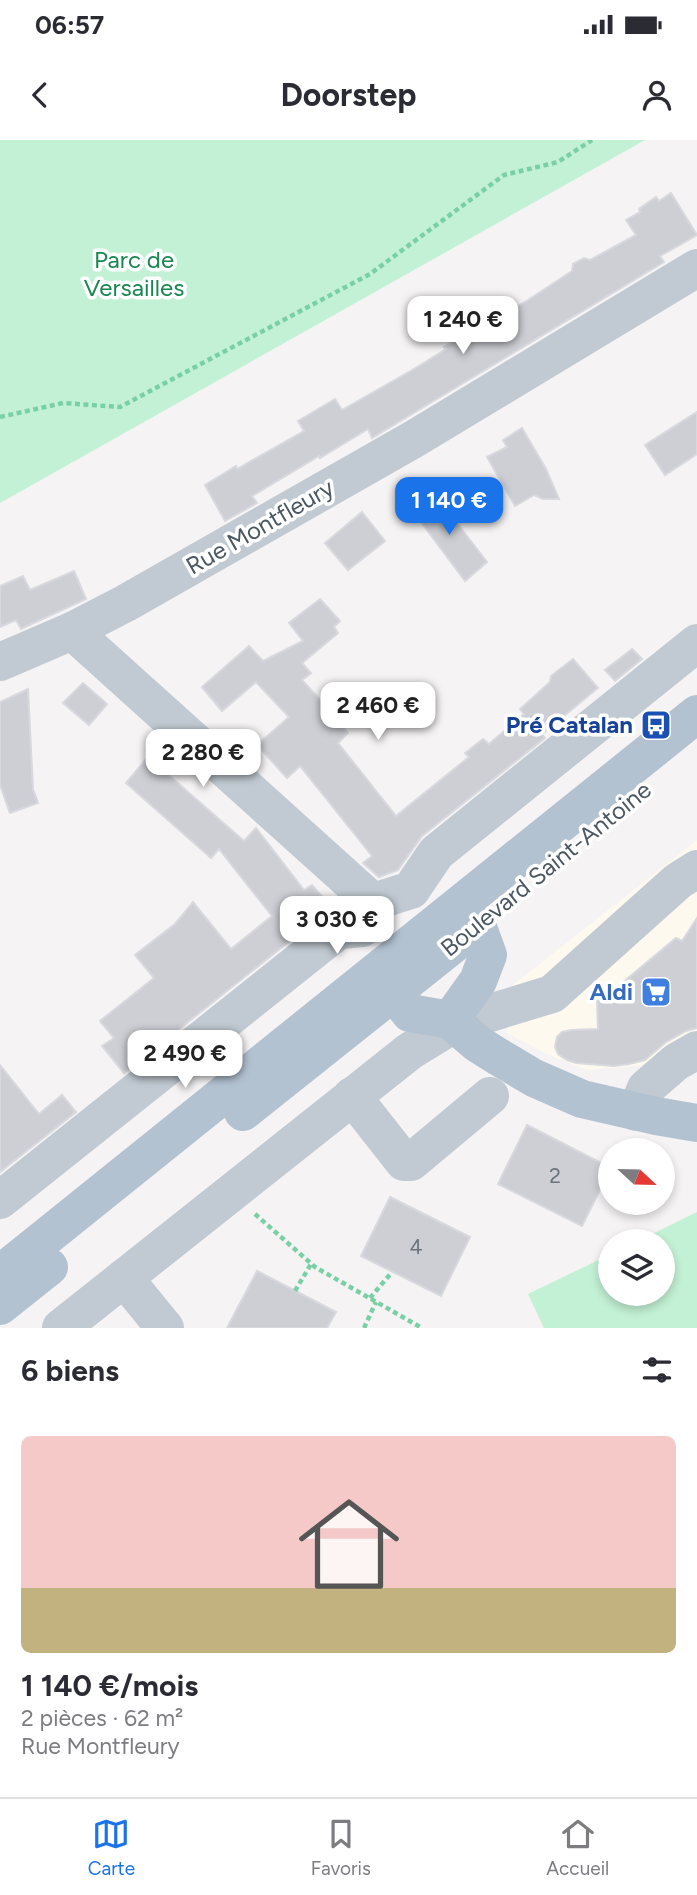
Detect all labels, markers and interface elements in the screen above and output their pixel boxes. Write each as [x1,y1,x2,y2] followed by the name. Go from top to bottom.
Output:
[35,9,104,41] text: 06:57
[21,76,59,114] icon: back
[280,76,417,114] text: Doorstep
[638,76,676,114] icon: person
[84,245,184,302] park label: Parc de Versailles
[398,296,528,356] pin: 1 240 €
[423,305,503,333] text: 1 240 €
[181,472,339,581] street label: Rue Montfleury
[384,478,514,537] pin: 1 140 €
[411,486,487,514] text: 1 140 €
[313,682,443,742] pin: 2 460 €
[336,691,420,719] text: 2 460 €
[639,708,673,742] bus stop icon: Pré Catalan
[506,710,633,739] place label: Pré Catalan
[138,730,268,789] pin: 2 280 €
[162,738,244,766] text: 2 280 €
[435,775,657,962] street label: Boulevard Saint-Antoine
[272,896,402,956] pin: 3 030 €
[296,905,378,933] text: 3 030 €
[639,975,673,1009] supermarket icon: Aldi
[589,977,633,1006] place label: Aldi
[120,1030,250,1090] pin: 2 490 €
[143,1039,227,1067] text: 2 490 €
[598,1138,676,1214] north arrow
[598,1138,675,1306] map controls
[549,1163,561,1188] house number: 2
[598,1229,675,1306] button: layers
[409,1234,423,1259] house number: 4
[638,1351,676,1389] icon: filters
[21,1352,119,1389] text: 6 biens
[286,1481,412,1607] icon: home
[21,1667,198,1704] text: 1 140 €/mois
[21,1704,183,1732] text: 2 pièces · 62 m²
[21,1732,180,1760] text: Rue Montfleury
[88,1815,135,1880] tab: Carte
[311,1815,371,1880] tab: Favoris
[546,1815,609,1880] tab: Accueil

